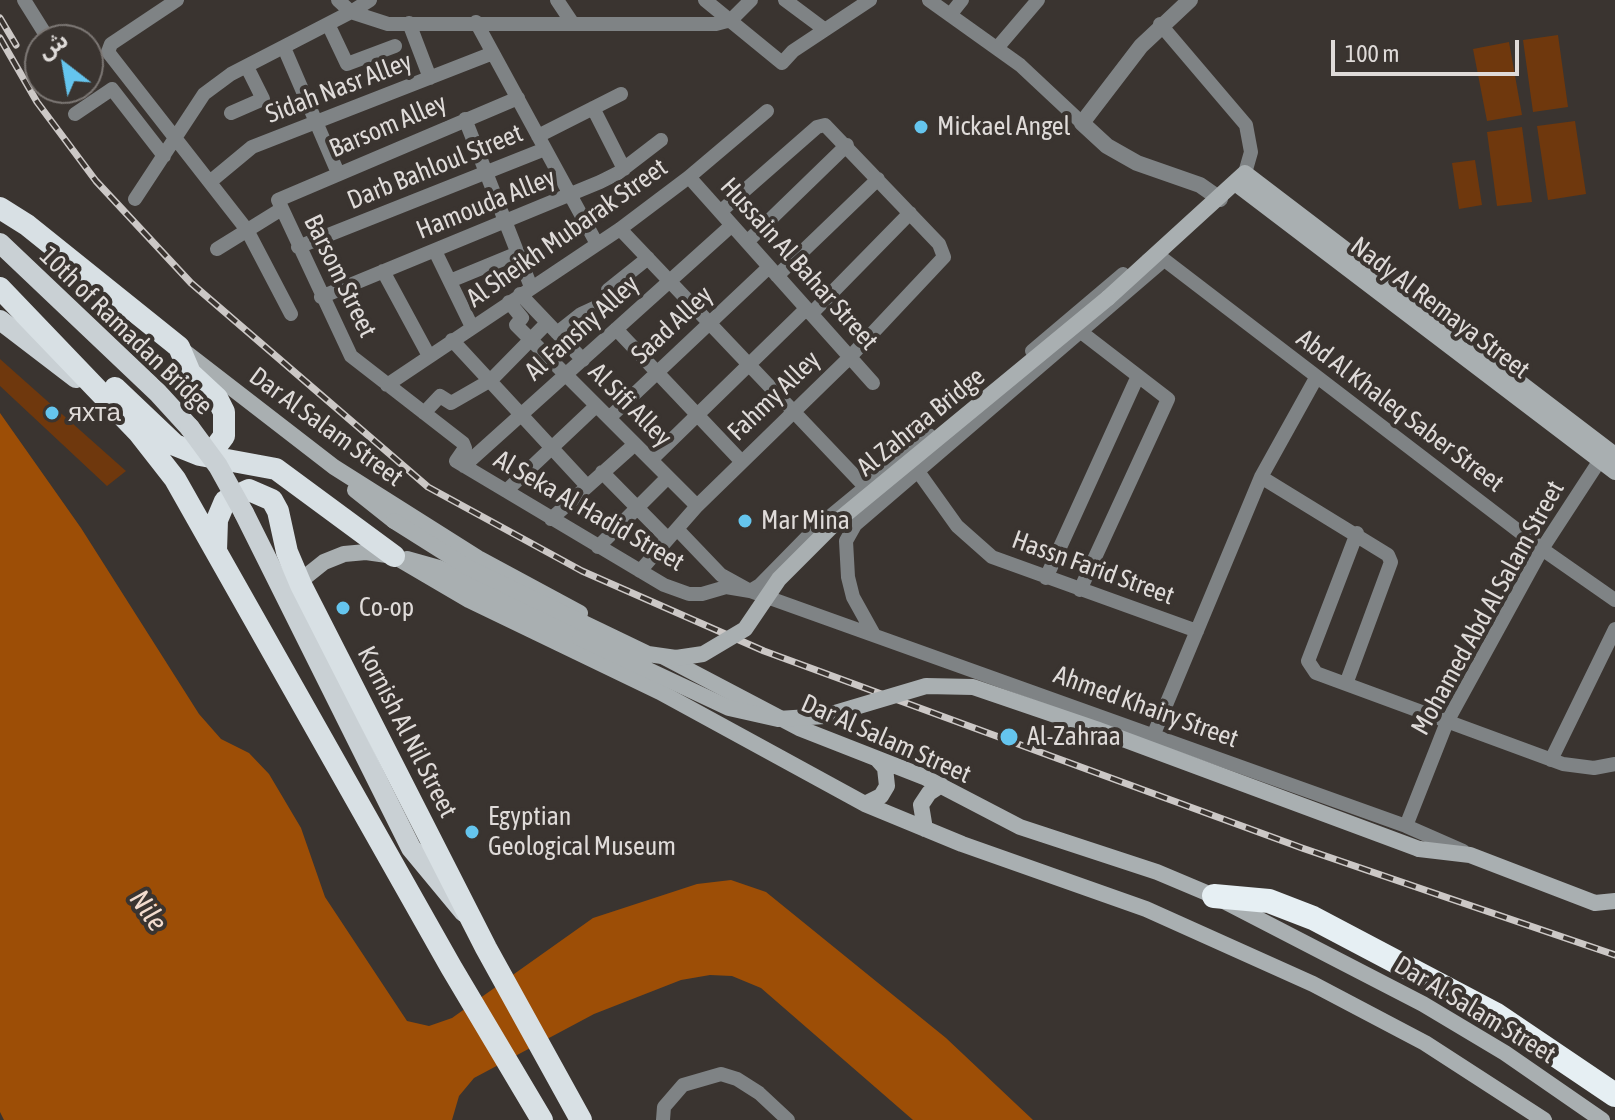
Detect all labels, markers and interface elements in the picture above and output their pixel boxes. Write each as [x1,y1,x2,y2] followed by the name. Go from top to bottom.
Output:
[24,24,104,104] north arrow
[1335,24,1523,74] scale bar
[33,26,72,64] text: ش
[1345,40,1399,67] text: 100 m
[262,46,416,130] street label: Sidah Nasr Alley
[325,87,451,165] street label: Barsom Alley
[937,111,1071,143] place label: Mickael Angel
[343,118,527,216] street label: Darb Bahloul Street
[912,118,930,136] marker: Mickael Angel
[461,152,673,314] street label: Al Sheikh Mubarak Street
[412,162,560,246] street label: Hamouda Alley
[714,172,884,356] street label: Hussain Al Bahar Street
[297,209,383,343] street label: Barsom Street
[1344,231,1536,385] street label: Nady Al Remaya Street
[33,240,219,422] street label: 10th of Ramadan Bridge
[519,269,645,387] street label: Al Fanshy Alley
[625,280,719,370] street label: Saad Alley
[1290,323,1510,499] street label: Abd Al Khaleq Saber Street
[721,344,827,448] street label: Fahmy Alley
[582,357,678,453] street label: Al Sifi Alley
[243,361,409,493] street label: Dar Al Salam Street
[851,361,991,483] street label: Al Zahraa Bridge
[68,397,121,429] place label: яхта
[43,404,61,422] marker: яхта
[488,444,690,578] street label: Al Seka Al Hadid Street
[1405,475,1571,741] street label: Mohamed Abd Al Salam Street
[761,505,850,537] place label: Mar Mina
[736,512,754,530] marker: Mar Mina
[1008,524,1178,612] street label: Hassn Farid Street
[359,592,414,624] place label: Co-op
[334,599,352,617] marker: Co-op
[350,641,464,823] street label: Kornish Al Nil Street
[1049,659,1243,755] street label: Ahmed Khairy Street
[796,688,976,790] street label: Dar Al Salam Street
[1027,721,1121,753] place label: Al-Zahraa
[998,726,1020,748] marker: Al-Zahraa
[488,801,676,862] place label: Egyptian Geological Museum
[463,823,481,841] marker: Egyptian Geological Museum
[122,884,174,938] water label: Nile
[1389,950,1561,1070] street label: Dar Al Salam Street

